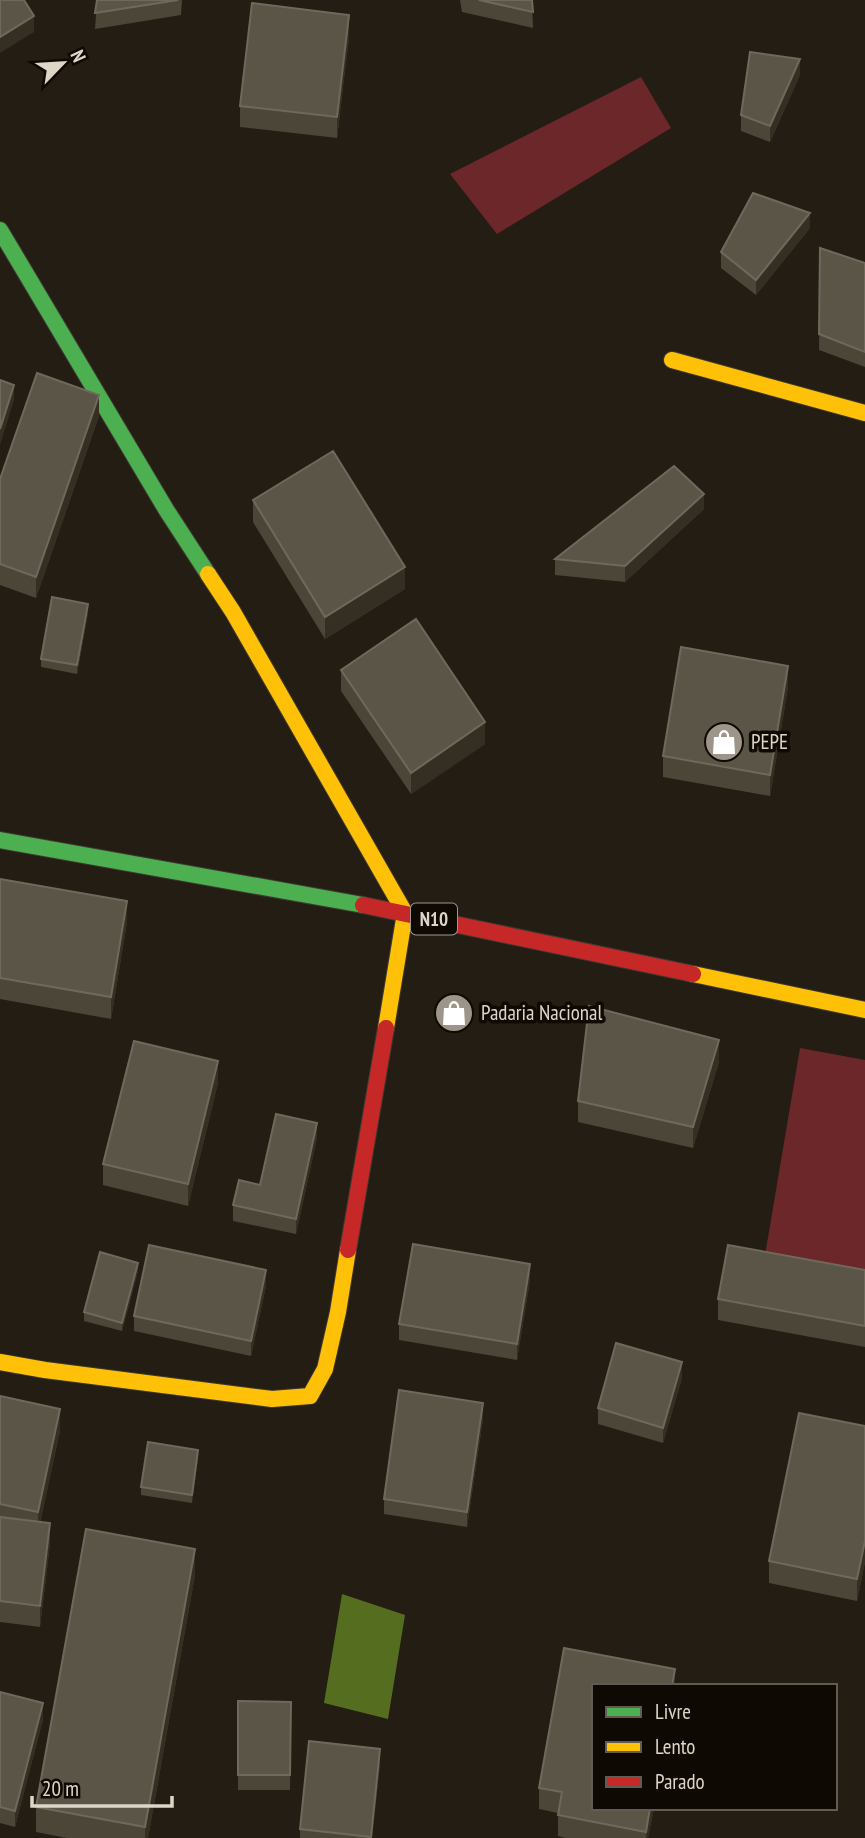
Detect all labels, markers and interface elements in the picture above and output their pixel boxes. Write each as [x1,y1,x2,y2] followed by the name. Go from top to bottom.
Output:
[28,28,98,98] north arrow
[65,46,91,66] text: N
[703,721,745,763] shop icon: PEPE
[751,728,788,755] place label: PEPE
[411,903,457,934] road number: N10
[433,992,475,1034] shop icon: Padaria Nacional
[481,999,602,1026] place label: Padaria Nacional
[592,1684,837,1810] legend
[655,1698,691,1725] text: Livre
[655,1733,695,1760] text: Lento
[32,1764,172,1808] scale bar
[655,1768,705,1795] text: Parado
[42,1775,79,1802] text: 20 m

